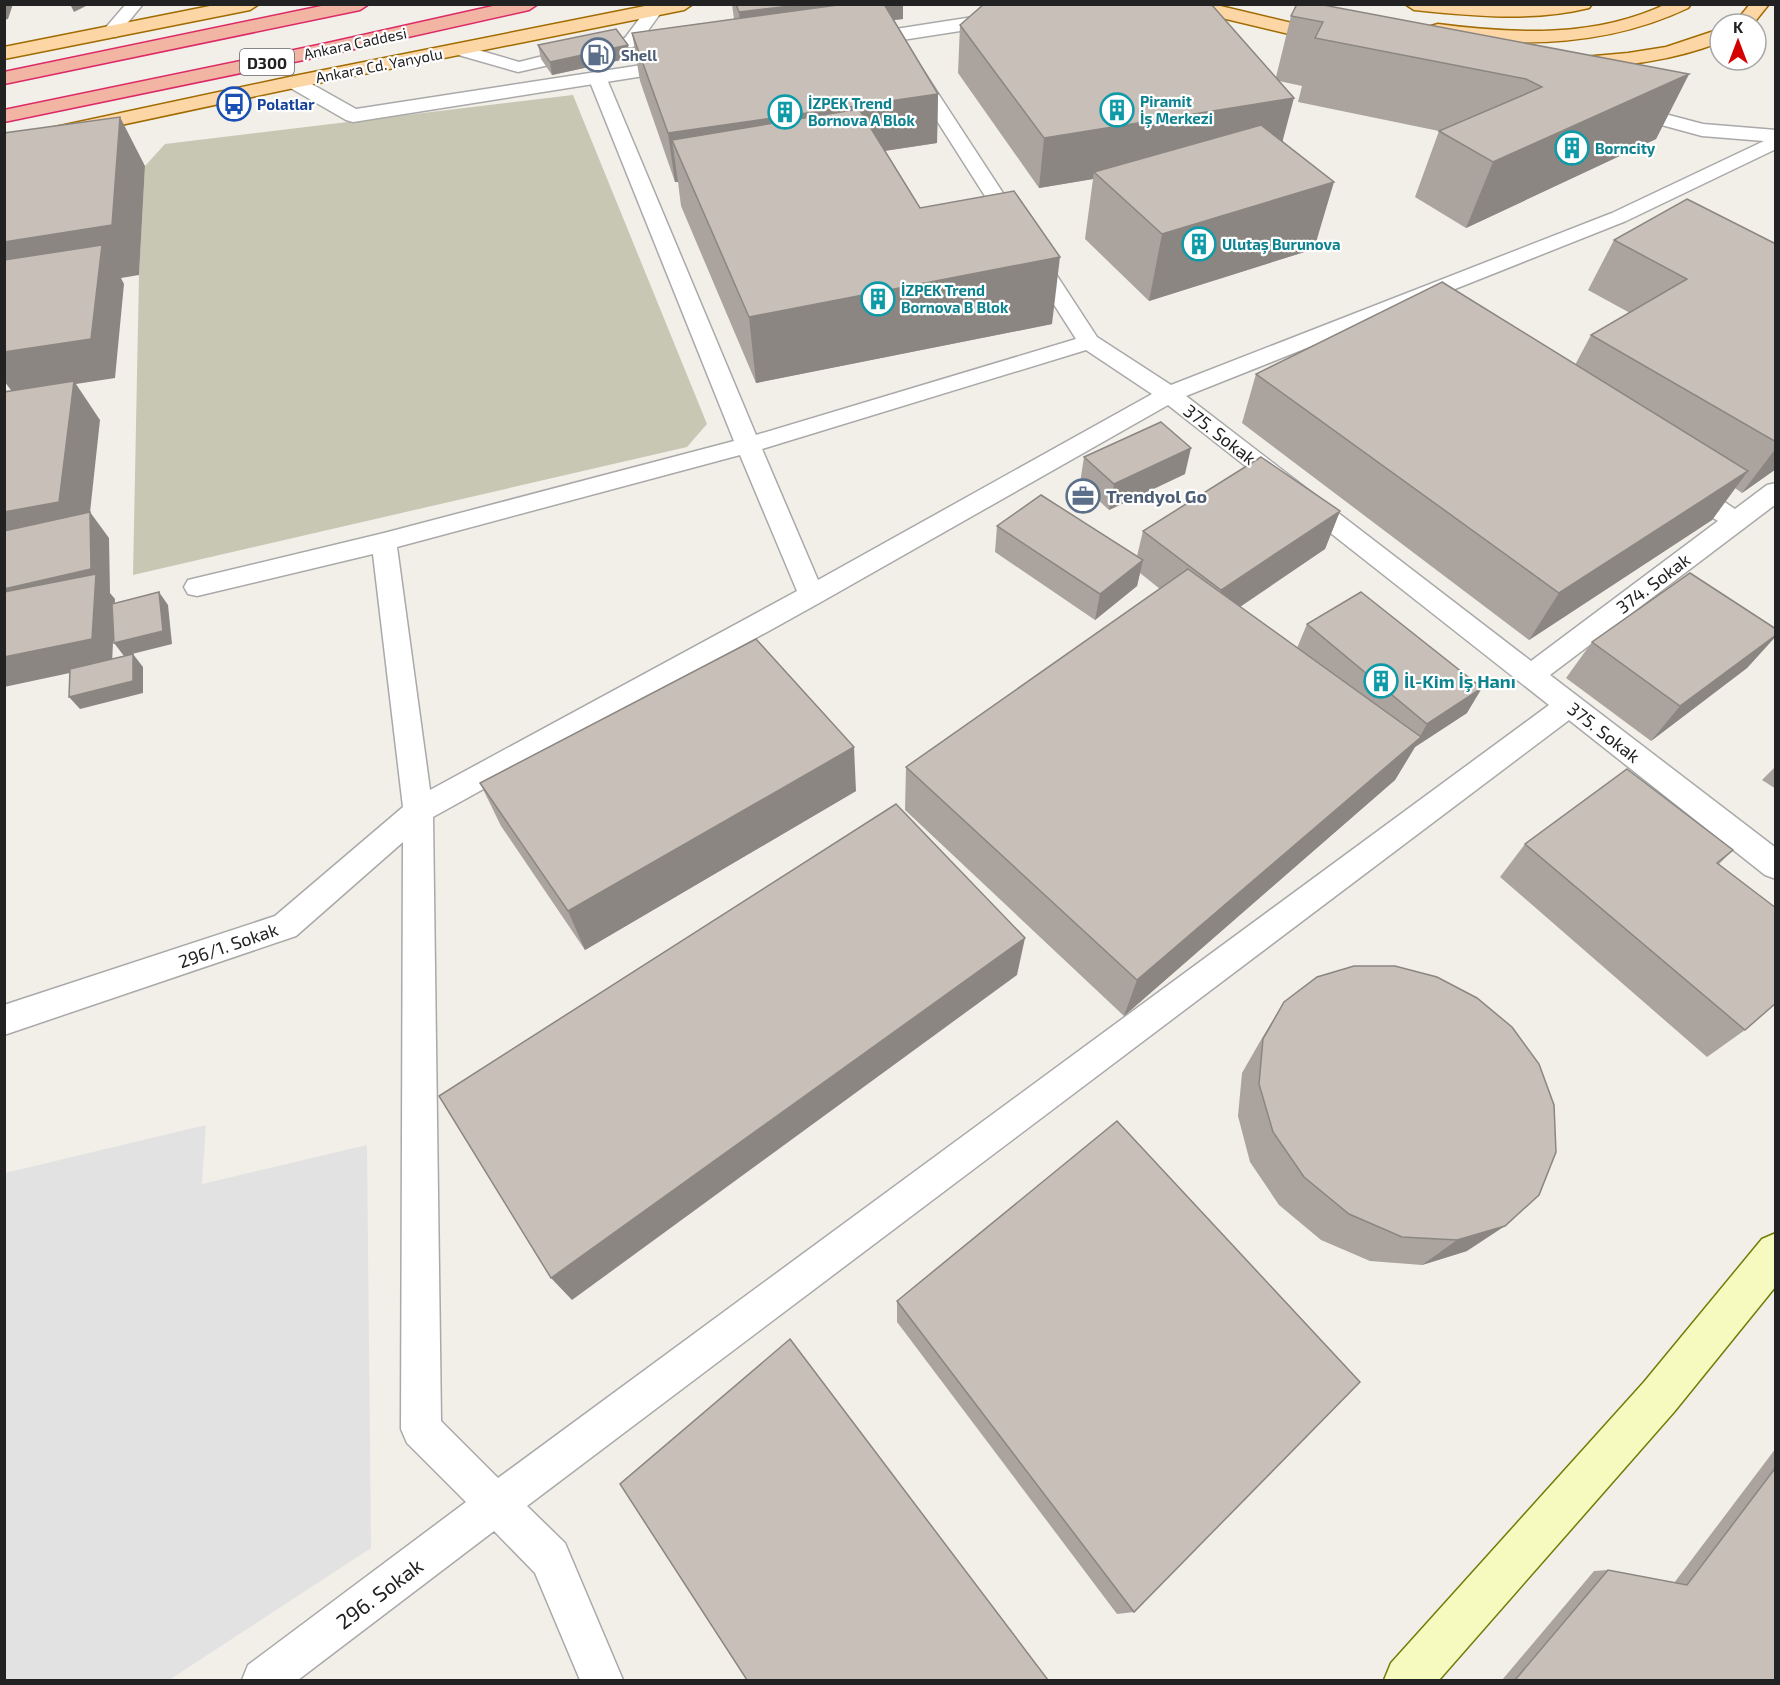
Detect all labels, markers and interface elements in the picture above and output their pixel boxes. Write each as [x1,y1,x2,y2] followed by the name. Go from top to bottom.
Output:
[1708,12,1768,72] north arrow
[1733,17,1744,36] text: K
[302,23,408,63] street label: Ankara Caddesi
[580,37,616,73] fuel station icon: Shell
[314,44,444,86] street label: Ankara Cd. Yanyolu
[621,46,657,64] place label: Shell
[240,49,294,75] road number: D300
[216,86,252,122] bus stop icon: Polatlar
[1099,92,1135,128] building icon: Piramit İş Merkezi
[1140,92,1213,129] place label: Piramit İş Merkezi
[767,94,803,130] building icon: İZPEK Trend Bornova A Blok
[808,94,915,129] place label: İZPEK Trend Bornova A Blok
[257,95,315,113] place label: Polatlar
[1554,130,1590,166] building icon: Borncity
[1595,139,1656,158] place label: Borncity
[1181,226,1217,262] building icon: Ulutaş Burunova
[1222,235,1340,255] place label: Ulutaş Burunova
[860,281,896,317] building icon: İZPEK Trend Bornova B Blok
[901,281,1009,316] place label: İZPEK Trend Bornova B Blok
[1180,399,1260,469] street label: 375. Sokak
[1065,478,1101,514] office icon: Trendyol Go
[1106,485,1207,507] place label: Trendyol Go
[1612,548,1694,618] street label: 374. Sokak
[1363,663,1399,699] building icon: İl-Kim İş Hanı
[1404,670,1516,693] place label: İl-Kim İş Hanı
[1564,697,1644,767] street label: 375. Sokak
[175,918,281,972] street label: 296/1. Sokak
[331,1552,427,1634] street label: 296. Sokak

